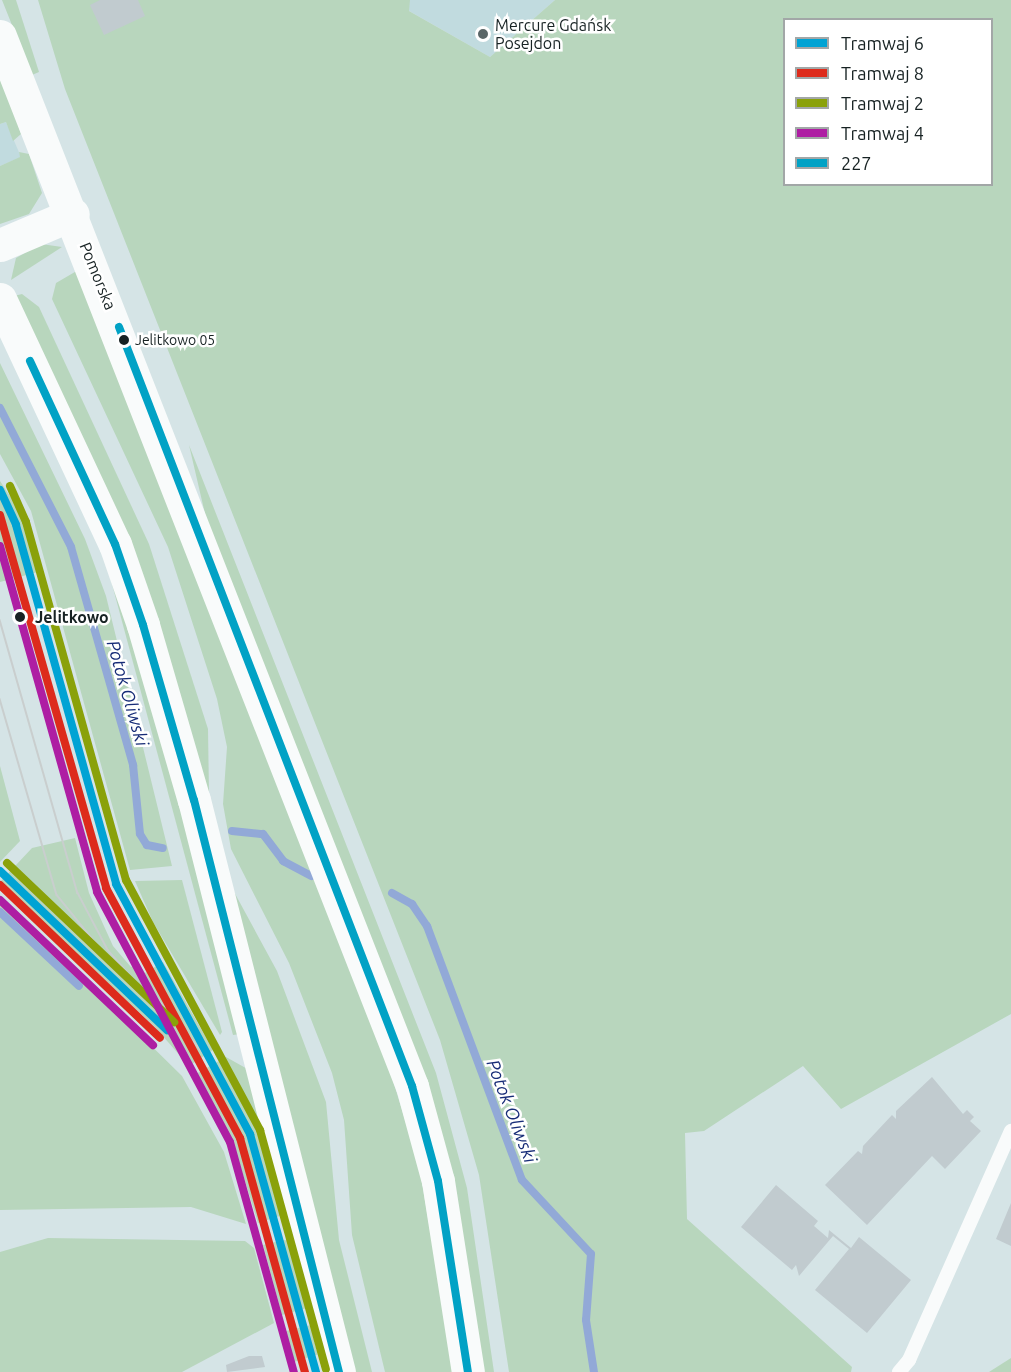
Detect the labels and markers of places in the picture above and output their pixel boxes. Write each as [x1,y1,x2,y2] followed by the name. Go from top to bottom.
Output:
[495,15,611,53] place label: Mercure Gdańsk Posejdon
[476,27,490,41] marker: Mercure Gdańsk Posejdon
[135,332,215,348] place label: Jelitkowo 05
[118,334,130,346] marker: Jelitkowo 05
[10,607,30,627] marker: Jelitkowo
[35,607,109,627] place label: Jelitkowo

